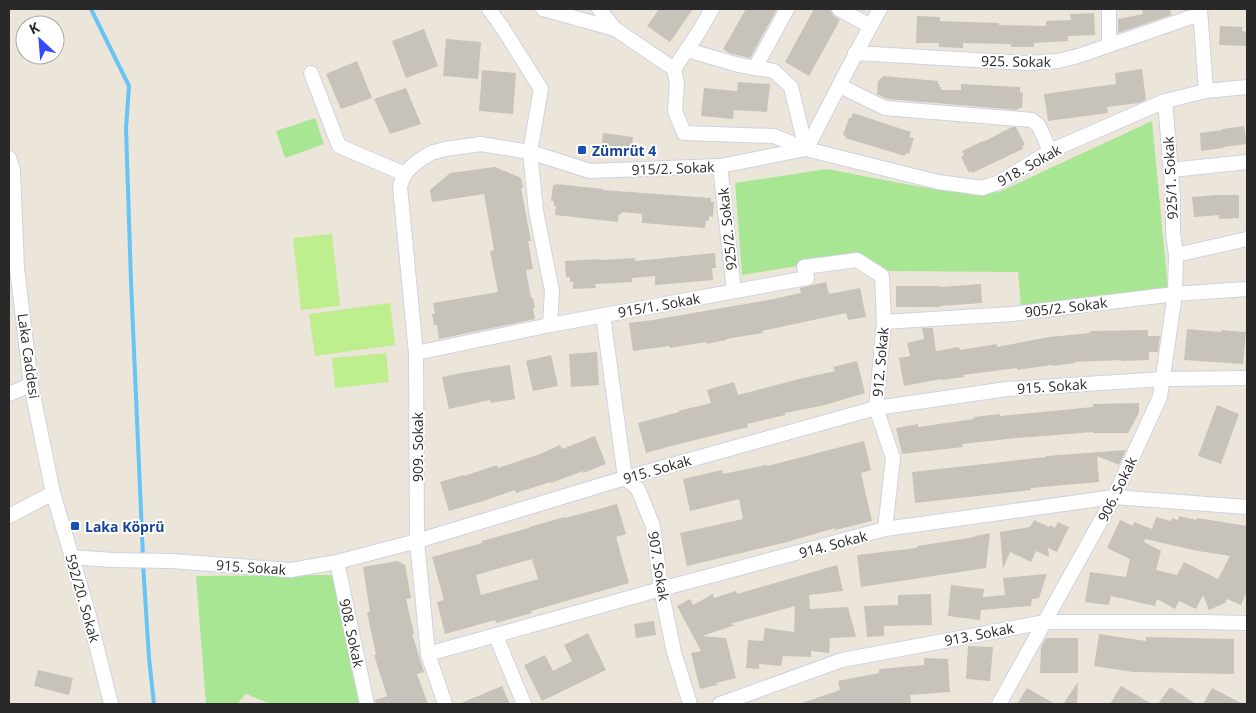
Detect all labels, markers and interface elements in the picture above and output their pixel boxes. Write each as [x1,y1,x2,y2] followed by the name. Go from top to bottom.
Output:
[15,15,65,65] north arrow
[26,17,43,38] text: K
[981,51,1052,71] street label: 925. Sokak
[1158,135,1182,220] street label: 925/1. Sokak
[994,139,1065,190] street label: 918. Sokak
[592,141,656,160] place label: Zümrüt 4
[576,144,588,156] marker: Zümrüt 4
[631,157,715,179] street label: 915/2. Sokak
[713,186,741,271] street label: 925/2. Sokak
[616,288,702,322] street label: 915/1. Sokak
[1024,292,1109,321] street label: 905/2. Sokak
[14,312,44,400] street label: Laka Caddesi
[867,326,893,398] street label: 912. Sokak
[1016,374,1088,398] street label: 915. Sokak
[408,411,427,482] street label: 909. Sokak
[621,450,694,488] street label: 915. Sokak
[1093,453,1141,525] street label: 906. Sokak
[85,517,165,536] place label: Laka Köprü
[69,520,81,532] marker: Laka Köprü
[797,526,870,562] street label: 914. Sokak
[644,530,674,603] street label: 907. Sokak
[61,552,105,645] street label: 592/20. Sokak
[215,555,287,579] street label: 915. Sokak
[335,597,369,670] street label: 908. Sokak
[943,618,1016,650] street label: 913. Sokak

